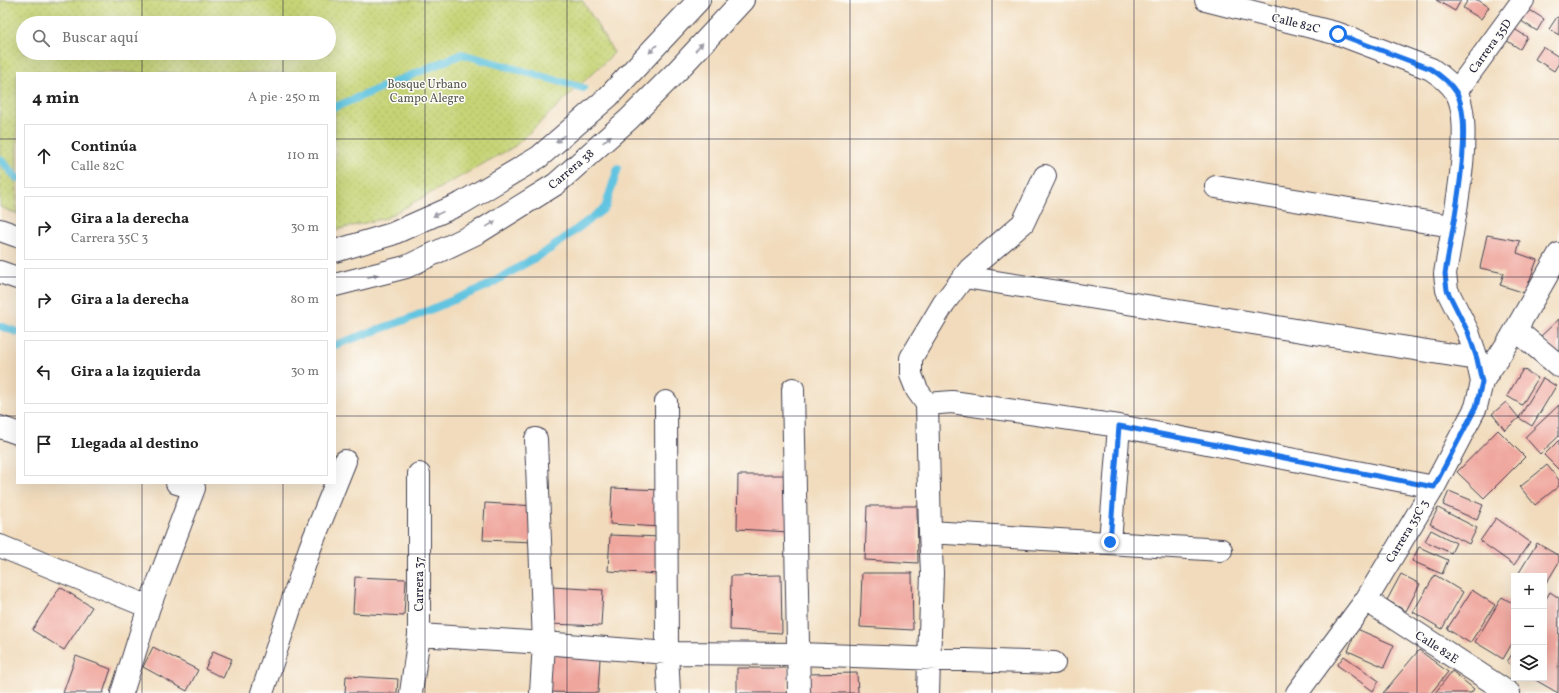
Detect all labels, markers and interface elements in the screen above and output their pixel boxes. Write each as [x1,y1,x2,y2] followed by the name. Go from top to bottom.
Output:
[1270,10,1322,38] street label: Calle 82C
[16,16,336,60] search box
[1466,16,1516,77] street label: Carrera 35D
[1329,25,1347,43] route start
[30,27,52,49] icon: search
[62,28,138,49] text: Buscar aquí
[694,42,704,52] one-way arrow
[648,44,658,54] one-way arrow
[387,77,467,107] park label: Bosque Urbano Campo Alegre
[32,87,79,110] text: 4 min
[248,89,320,107] text: A pie · 250 m
[555,134,564,143] one-way arrow
[602,134,612,143] one-way arrow
[71,137,137,158] text: Continúa
[33,145,55,167] icon: ahead
[545,146,598,194] street label: Carrera 38
[287,147,319,165] text: 110 m
[71,158,125,176] text: Calle 82C
[71,209,189,230] text: Gira a la derecha
[432,211,443,217] one-way arrow
[33,217,55,239] icon: right
[291,219,319,237] text: 30 m
[486,220,496,228] one-way arrow
[71,230,148,248] text: Carrera 35C 3
[367,272,379,278] one-way arrow
[33,289,55,311] icon: right
[71,290,189,311] text: Gira a la derecha
[290,291,319,309] text: 80 m
[33,361,55,383] icon: left
[71,362,201,383] text: Gira a la izquierda
[291,363,319,381] text: 30 m
[33,433,55,455] icon: arrive
[71,434,199,455] text: Llegada al destino
[1383,497,1433,566] street label: Carrera 35C 3
[1101,533,1119,551] route end
[412,556,428,611] street label: Carrera 37
[1511,573,1547,681] map controls
[1511,573,1547,609] button: +
[1511,609,1547,645] button: −
[1412,628,1461,668] street label: Calle 82E
[1511,645,1547,681] button: layers

